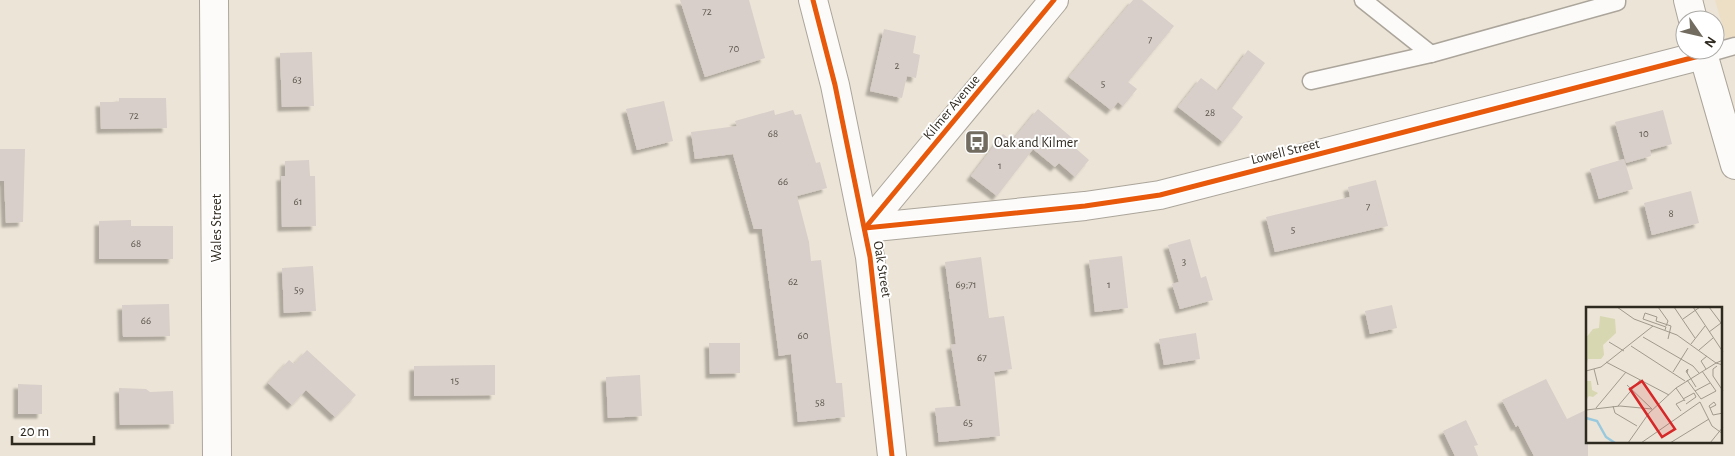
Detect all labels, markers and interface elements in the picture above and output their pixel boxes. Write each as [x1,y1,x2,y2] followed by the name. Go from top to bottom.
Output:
[702,6,712,17] house number: 72
[1675,10,1725,60] north arrow
[1148,34,1153,45] house number: 7
[1701,34,1718,50] text: N
[729,43,739,54] house number: 70
[894,60,900,71] house number: 2
[921,73,983,143] street label: Kilmer Avenue
[292,74,302,85] house number: 63
[1101,78,1106,89] house number: 5
[1205,107,1215,118] house number: 28
[129,110,139,121] house number: 72
[768,128,778,139] house number: 68
[1639,128,1649,139] house number: 10
[964,129,990,155] bus stop icon: Oak and Kilmer
[994,136,1078,150] place label: Oak and Kilmer
[1249,137,1321,167] street label: Lowell Street
[998,160,1002,171] house number: 1
[778,176,788,187] house number: 66
[210,193,224,262] street label: Wales Street
[294,196,302,207] house number: 61
[1366,201,1371,212] house number: 7
[1668,208,1674,219] house number: 8
[1291,224,1296,235] house number: 5
[131,238,141,249] house number: 68
[871,240,893,299] street label: Oak Street
[1182,256,1187,267] house number: 3
[788,276,798,287] house number: 62
[955,279,977,290] house number: 69;71
[1107,279,1111,290] house number: 1
[294,284,304,295] house number: 59
[1586,307,1722,444] inset map
[141,315,151,326] house number: 66
[798,330,809,341] house number: 60
[977,352,987,363] house number: 67
[451,375,460,386] house number: 15
[815,397,825,408] house number: 58
[12,414,95,446] scale bar
[963,417,973,428] house number: 65
[20,424,49,439] text: 20 m

